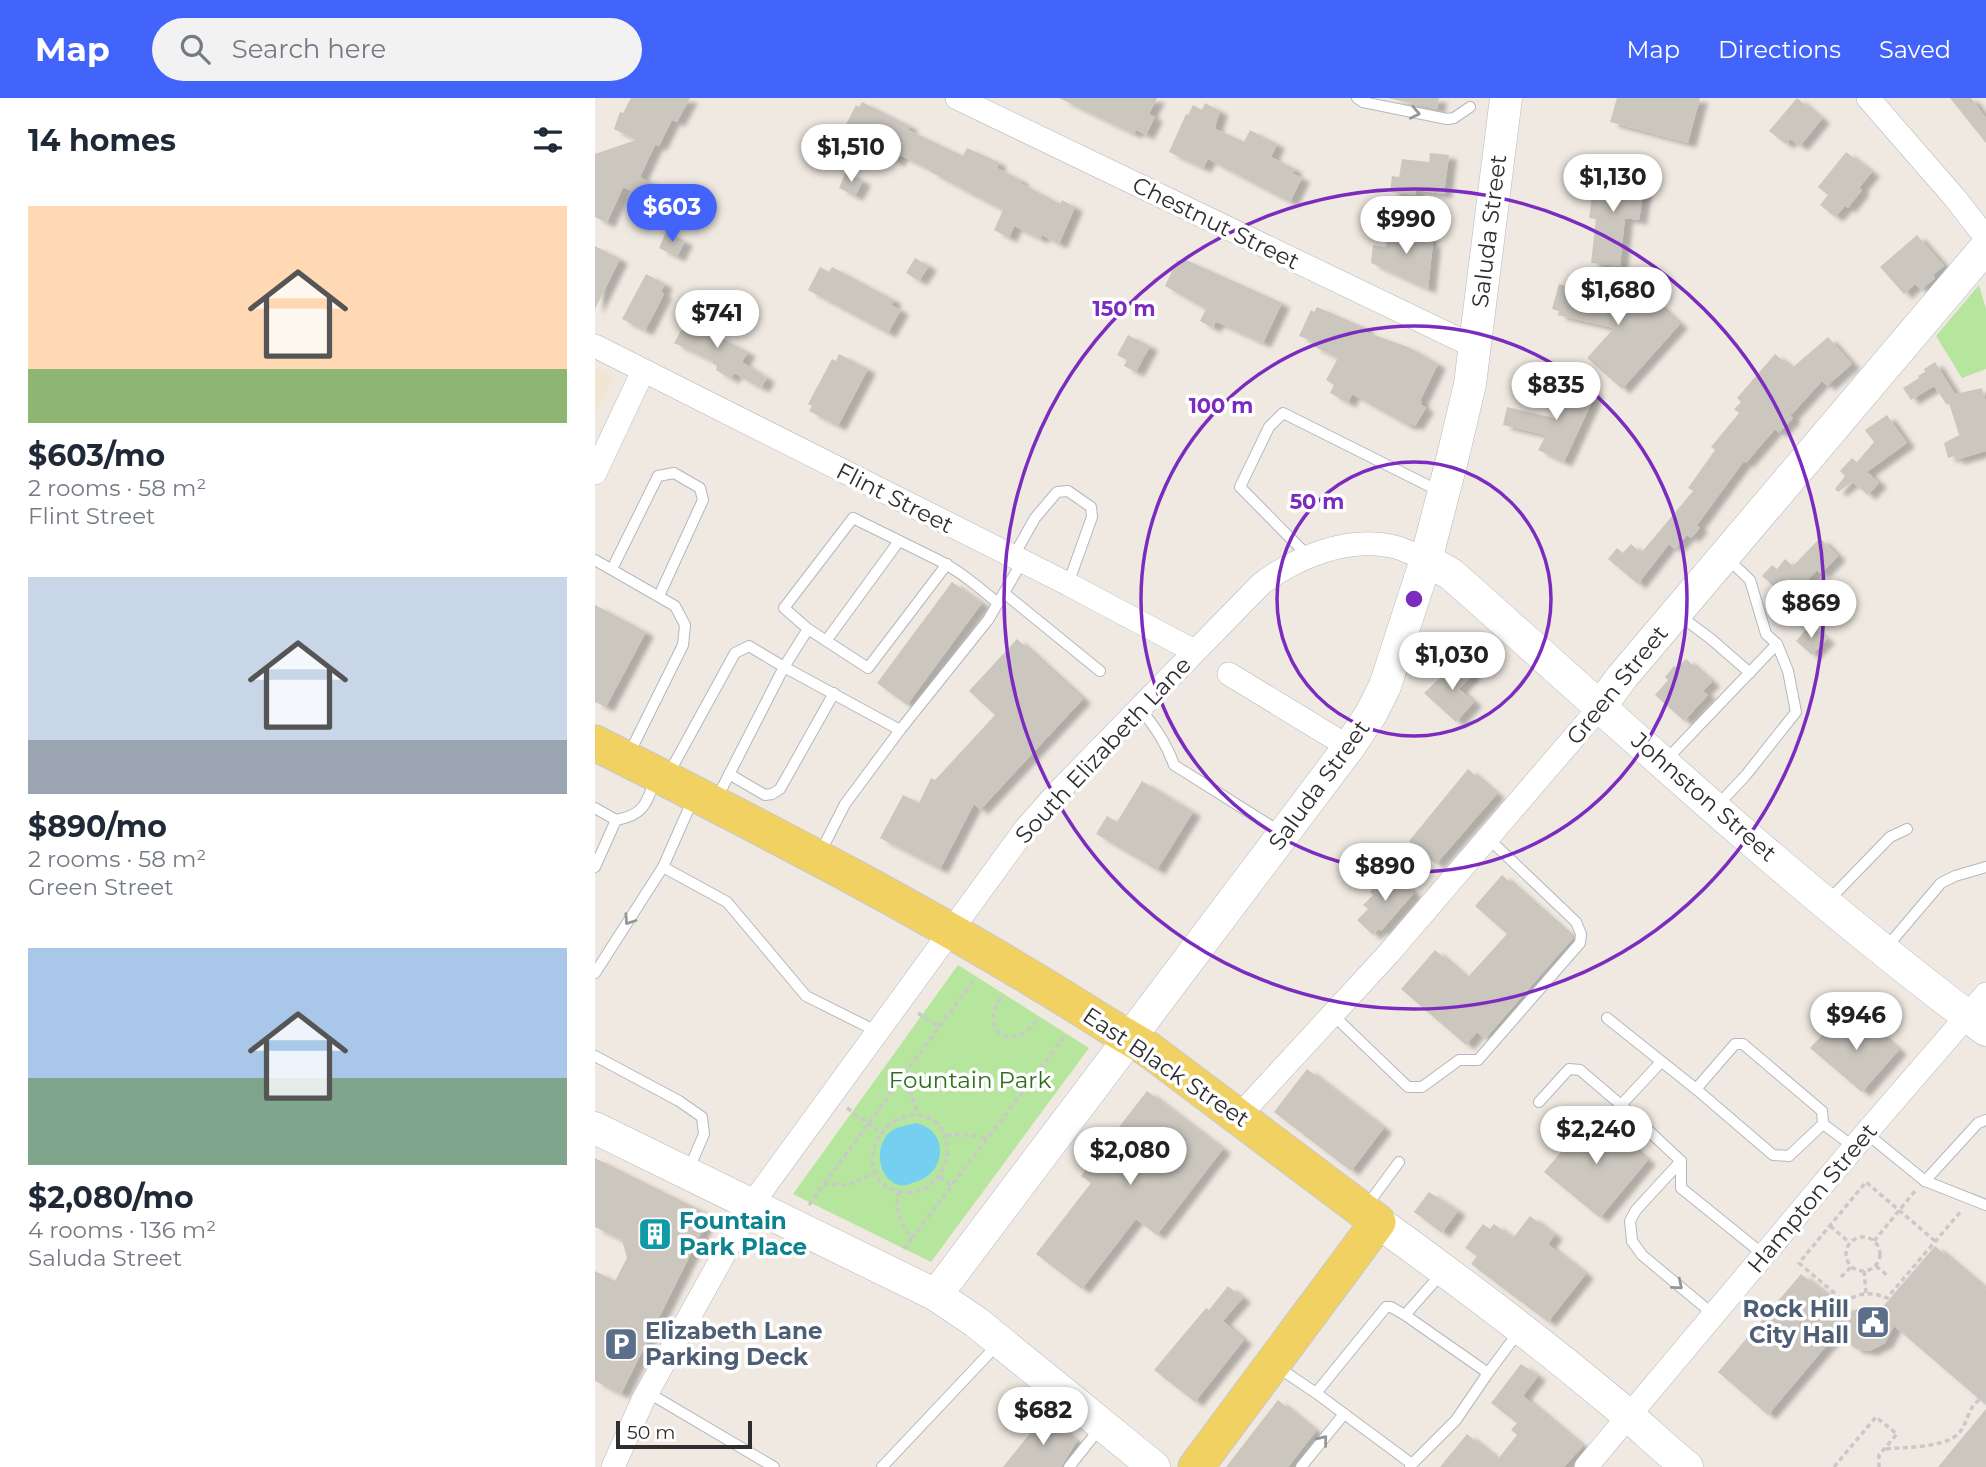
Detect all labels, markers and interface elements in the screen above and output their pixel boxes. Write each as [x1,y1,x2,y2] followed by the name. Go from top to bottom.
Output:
[152,18,642,81] search box
[35,29,110,69] text: Map
[176,30,214,68] icon: search
[232,33,386,65] text: Search here
[1627,35,1680,64] text: Map
[1718,35,1841,64] text: Directions
[1879,35,1951,64] text: Saved
[1409,104,1421,119] one-way arrow
[529,121,567,159] icon: filters
[28,122,176,159] text: 14 homes
[794,125,908,184] pin: $1,510
[817,133,885,161] text: $1,510
[1466,153,1512,309] street label: Saluda Street
[1556,155,1670,214] pin: $1,130
[1579,163,1647,191] text: $1,130
[1128,170,1304,276] street label: Chestnut Street
[631,184,713,244] pin: $603
[643,193,701,221] text: $603
[1365,197,1447,256] pin: $990
[1376,205,1436,233] text: $990
[235,251,361,377] icon: home
[1561,268,1675,327] pin: $1,680
[1581,276,1655,304] text: $1,680
[676,290,758,350] pin: $741
[1093,296,1155,321] text: 150 m
[691,299,743,327] text: $741
[1515,362,1597,422] pin: $835
[1528,371,1584,399] text: $835
[1189,393,1253,418] text: 100 m
[28,437,165,474] text: $603/mo
[832,457,958,539] street label: Flint Street
[28,474,206,502] text: 2 rooms · 58 m²
[1290,489,1344,514] text: 50 m
[28,502,155,530] text: Flint Street
[1770,580,1852,640] pin: $869
[1402,587,1426,611] centre of rings
[1781,589,1841,617] text: $869
[1560,620,1674,750] street label: Green Street
[235,622,361,748] icon: home
[1395,632,1509,692] pin: $1,030
[1415,641,1489,669] text: $1,030
[1009,651,1197,849] street label: South Elizabeth Lane
[1262,714,1376,856] street label: Saluda Street
[1625,726,1782,867] street label: Johnston Street
[28,808,167,845] text: $890/mo
[1344,844,1426,903] pin: $890
[28,845,206,873] text: 2 rooms · 58 m²
[1355,852,1415,880] text: $890
[28,873,174,901] text: Green Street
[624,912,637,925] one-way arrow
[1815,992,1897,1052] pin: $946
[235,993,361,1119] icon: home
[1078,1001,1254,1133] street label: East Black Street
[1826,1001,1886,1029] text: $946
[889,1066,1051,1094] park label: Fountain Park
[1539,1107,1653,1166] pin: $2,240
[1556,1115,1636,1143] text: $2,240
[1741,1117,1883,1279] street label: Hampton Street
[1073,1128,1187,1187] pin: $2,080
[1090,1136,1170,1164] text: $2,080
[28,1179,194,1216] text: $2,080/mo
[679,1207,807,1261] place label: Fountain Park Place
[636,1215,674,1253] building icon: Fountain Park Place
[28,1216,216,1244] text: 4 rooms · 136 m²
[28,1244,182,1272] text: Saluda Street
[1669,1277,1682,1289] one-way arrow
[1743,1295,1849,1349] place label: Rock Hill City Hall
[1854,1303,1892,1341] public building icon: Rock Hill City Hall
[645,1317,822,1371] place label: Elizabeth Lane Parking Deck
[602,1325,640,1363] parking icon: Elizabeth Lane Parking Deck
[1002,1388,1084,1447] pin: $682
[1014,1396,1072,1424] text: $682
[616,1418,753,1450] scale bar
[627,1421,675,1444] text: 50 m
[1314,1436,1327,1448] one-way arrow

